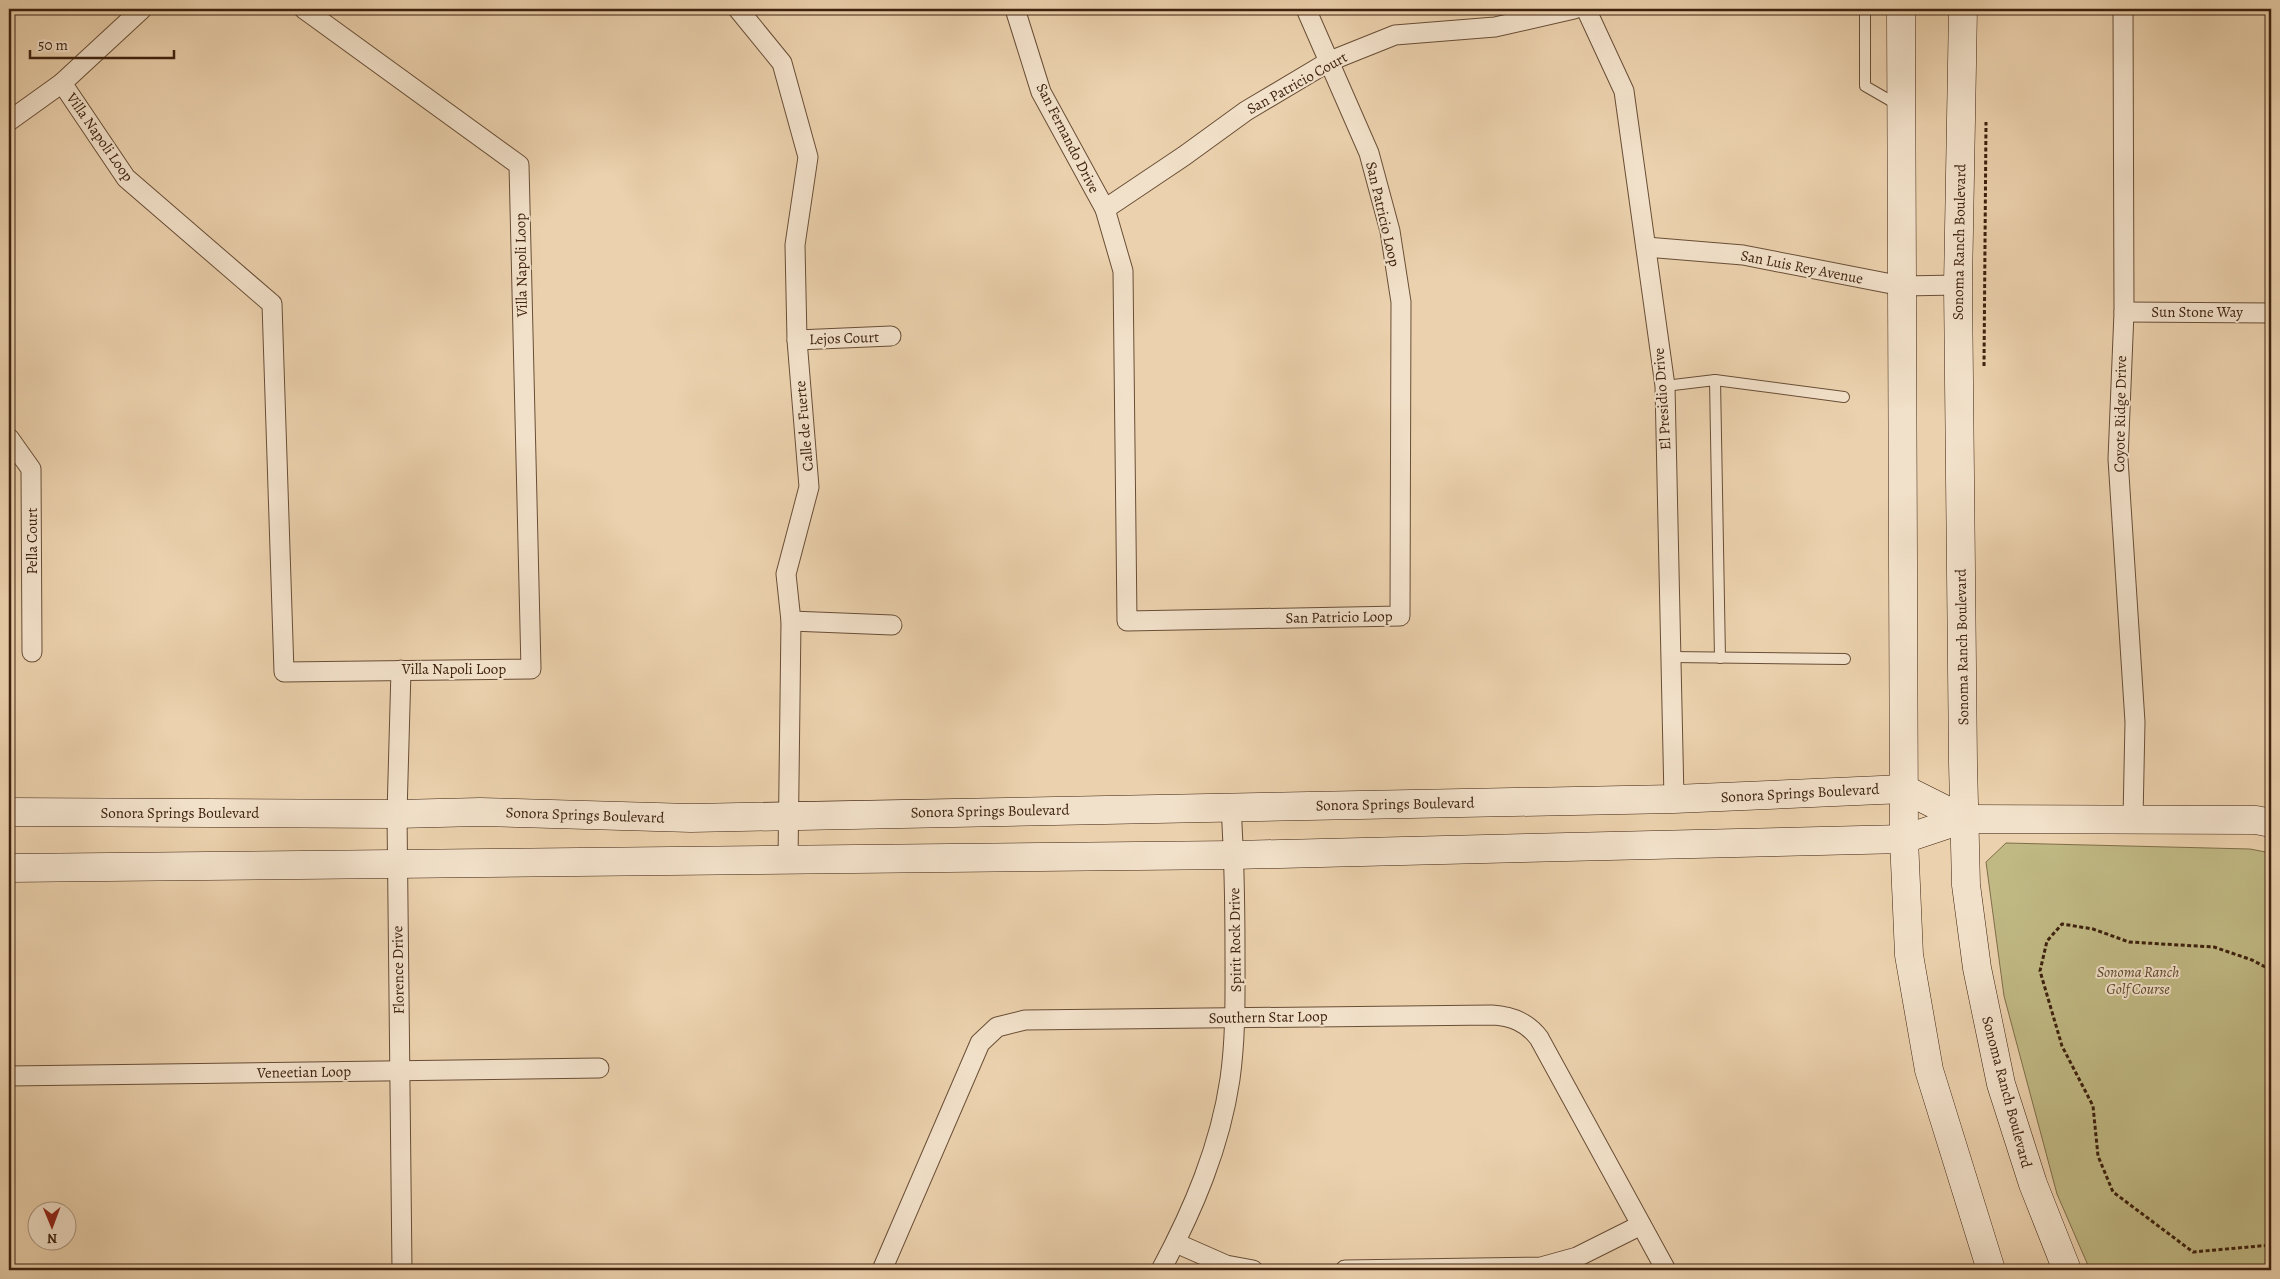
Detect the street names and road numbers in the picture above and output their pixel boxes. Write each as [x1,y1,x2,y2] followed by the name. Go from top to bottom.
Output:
[1243,47,1351,119] street label: San Patricio Court
[1032,80,1104,197] street label: San Fernando Drive
[61,88,138,185] street label: Villa Napoli Loop
[1361,160,1405,269] street label: San Patricio Loop
[1948,163,1970,320] street label: Sonoma Ranch Boulevard
[510,213,532,318] street label: Villa Napoli Loop
[1739,245,1865,289] street label: San Luis Rey Avenue
[2151,302,2243,322] street label: Sun Stone Way
[809,327,879,349] street label: Lejos Court
[1648,347,1676,451] street label: El Presidio Drive
[2109,355,2131,473] street label: Coyote Ridge Drive
[790,379,818,472] street label: Calle de Fuerte
[22,507,42,574] street label: Pella Court
[1951,568,1973,725] street label: Sonoma Ranch Boulevard
[1285,606,1393,628] street label: San Patricio Loop
[401,659,506,679] street label: Villa Napoli Loop
[1720,779,1881,807] street label: Sonora Springs Boulevard
[1315,793,1475,815] street label: Sonora Springs Boulevard
[910,800,1070,822] street label: Sonora Springs Boulevard
[505,802,666,828] street label: Sonora Springs Boulevard
[101,803,260,823] street label: Sonora Springs Boulevard
[1224,887,1246,992] street label: Spirit Rock Drive
[387,925,409,1015] street label: Florence Drive
[1208,1006,1328,1028] street label: Southern Star Loop
[1977,1014,2037,1171] street label: Sonoma Ranch Boulevard
[256,1061,351,1083] street label: Veneetian Loop

